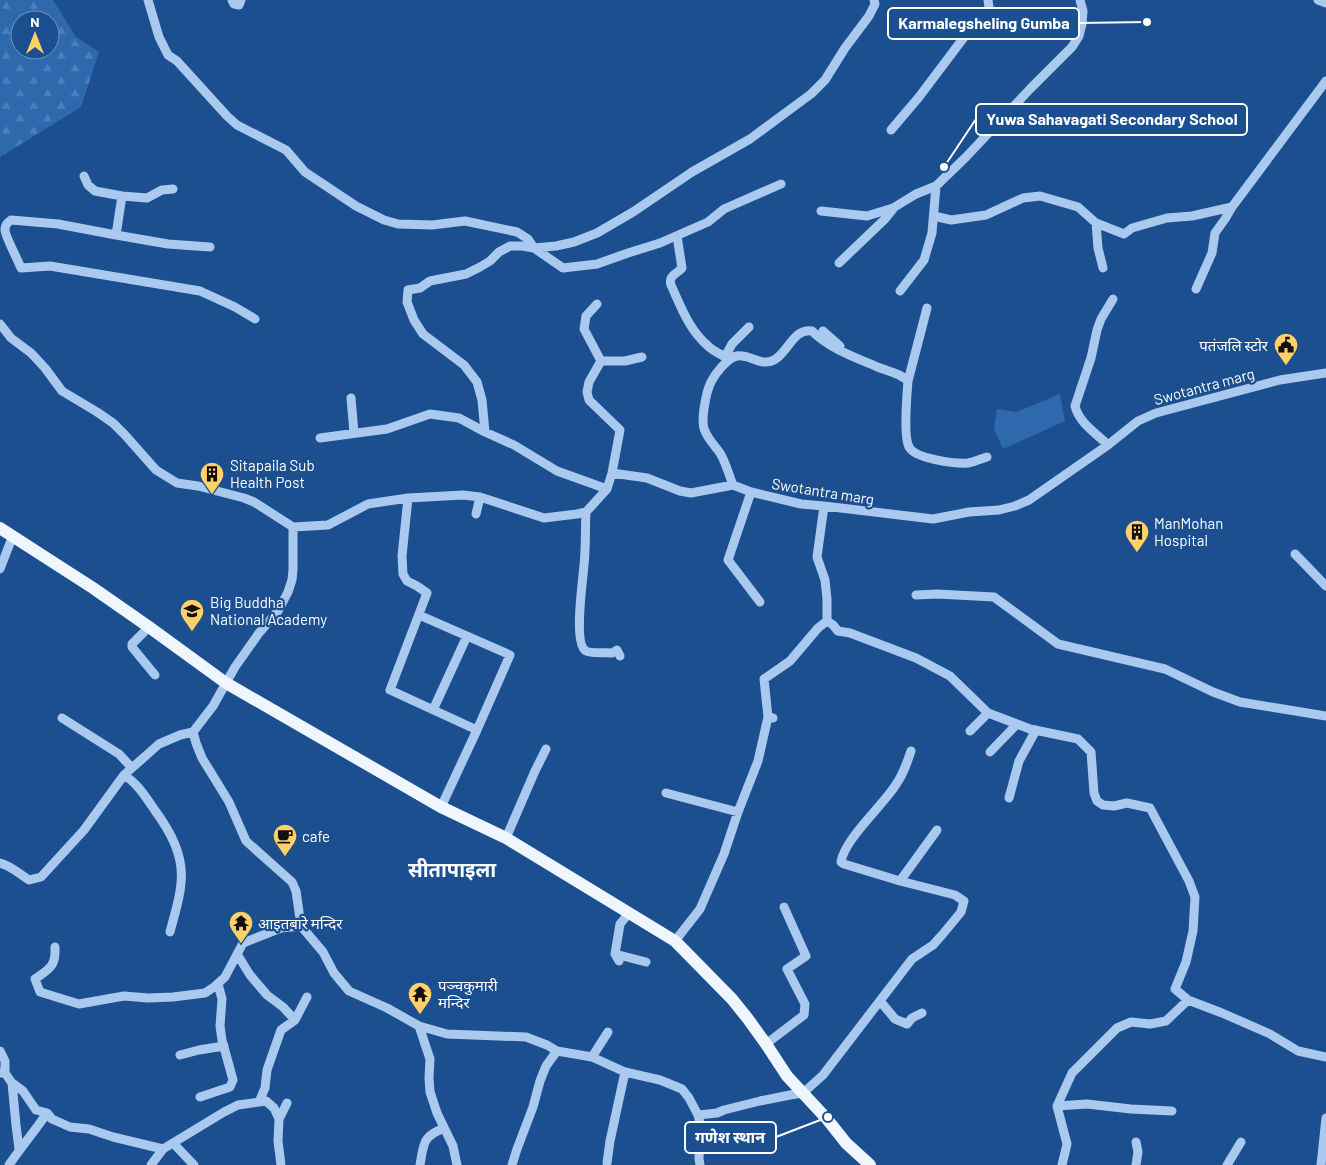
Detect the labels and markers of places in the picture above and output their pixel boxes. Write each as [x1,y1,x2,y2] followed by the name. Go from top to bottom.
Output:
[888,8,1079,39] callout: Karmalegsheling Gumba
[976,104,1247,135] callout: Yuwa Sahavagati Secondary School
[1273,332,1299,366] public building icon: पतंजलि स्टोर
[1199,336,1269,354] place label: पतंजलि स्टोर
[230,456,315,491] place label: Sitapaila Sub Health Post
[199,461,225,495] building icon: Sitapaila Sub Health Post
[1154,514,1223,549] place label: ManMohan Hospital
[1124,519,1150,553] building icon: ManMohan Hospital
[210,593,327,628] place label: Big Buddha National Academy
[179,598,205,632] school or university icon: Big Buddha National Academy
[272,823,298,857] cafe icon: cafe
[302,827,330,845] place label: cafe
[228,910,254,944] temple icon: आइतबारे मन्दिर
[258,914,343,932] place label: आइतबारे मन्दिर
[438,976,499,1011] place label: पञ्चकुमारी मन्दिर
[407,981,433,1015] temple icon: पञ्चकुमारी मन्दिर
[685,1122,776,1153] callout: गणेश स्थान

